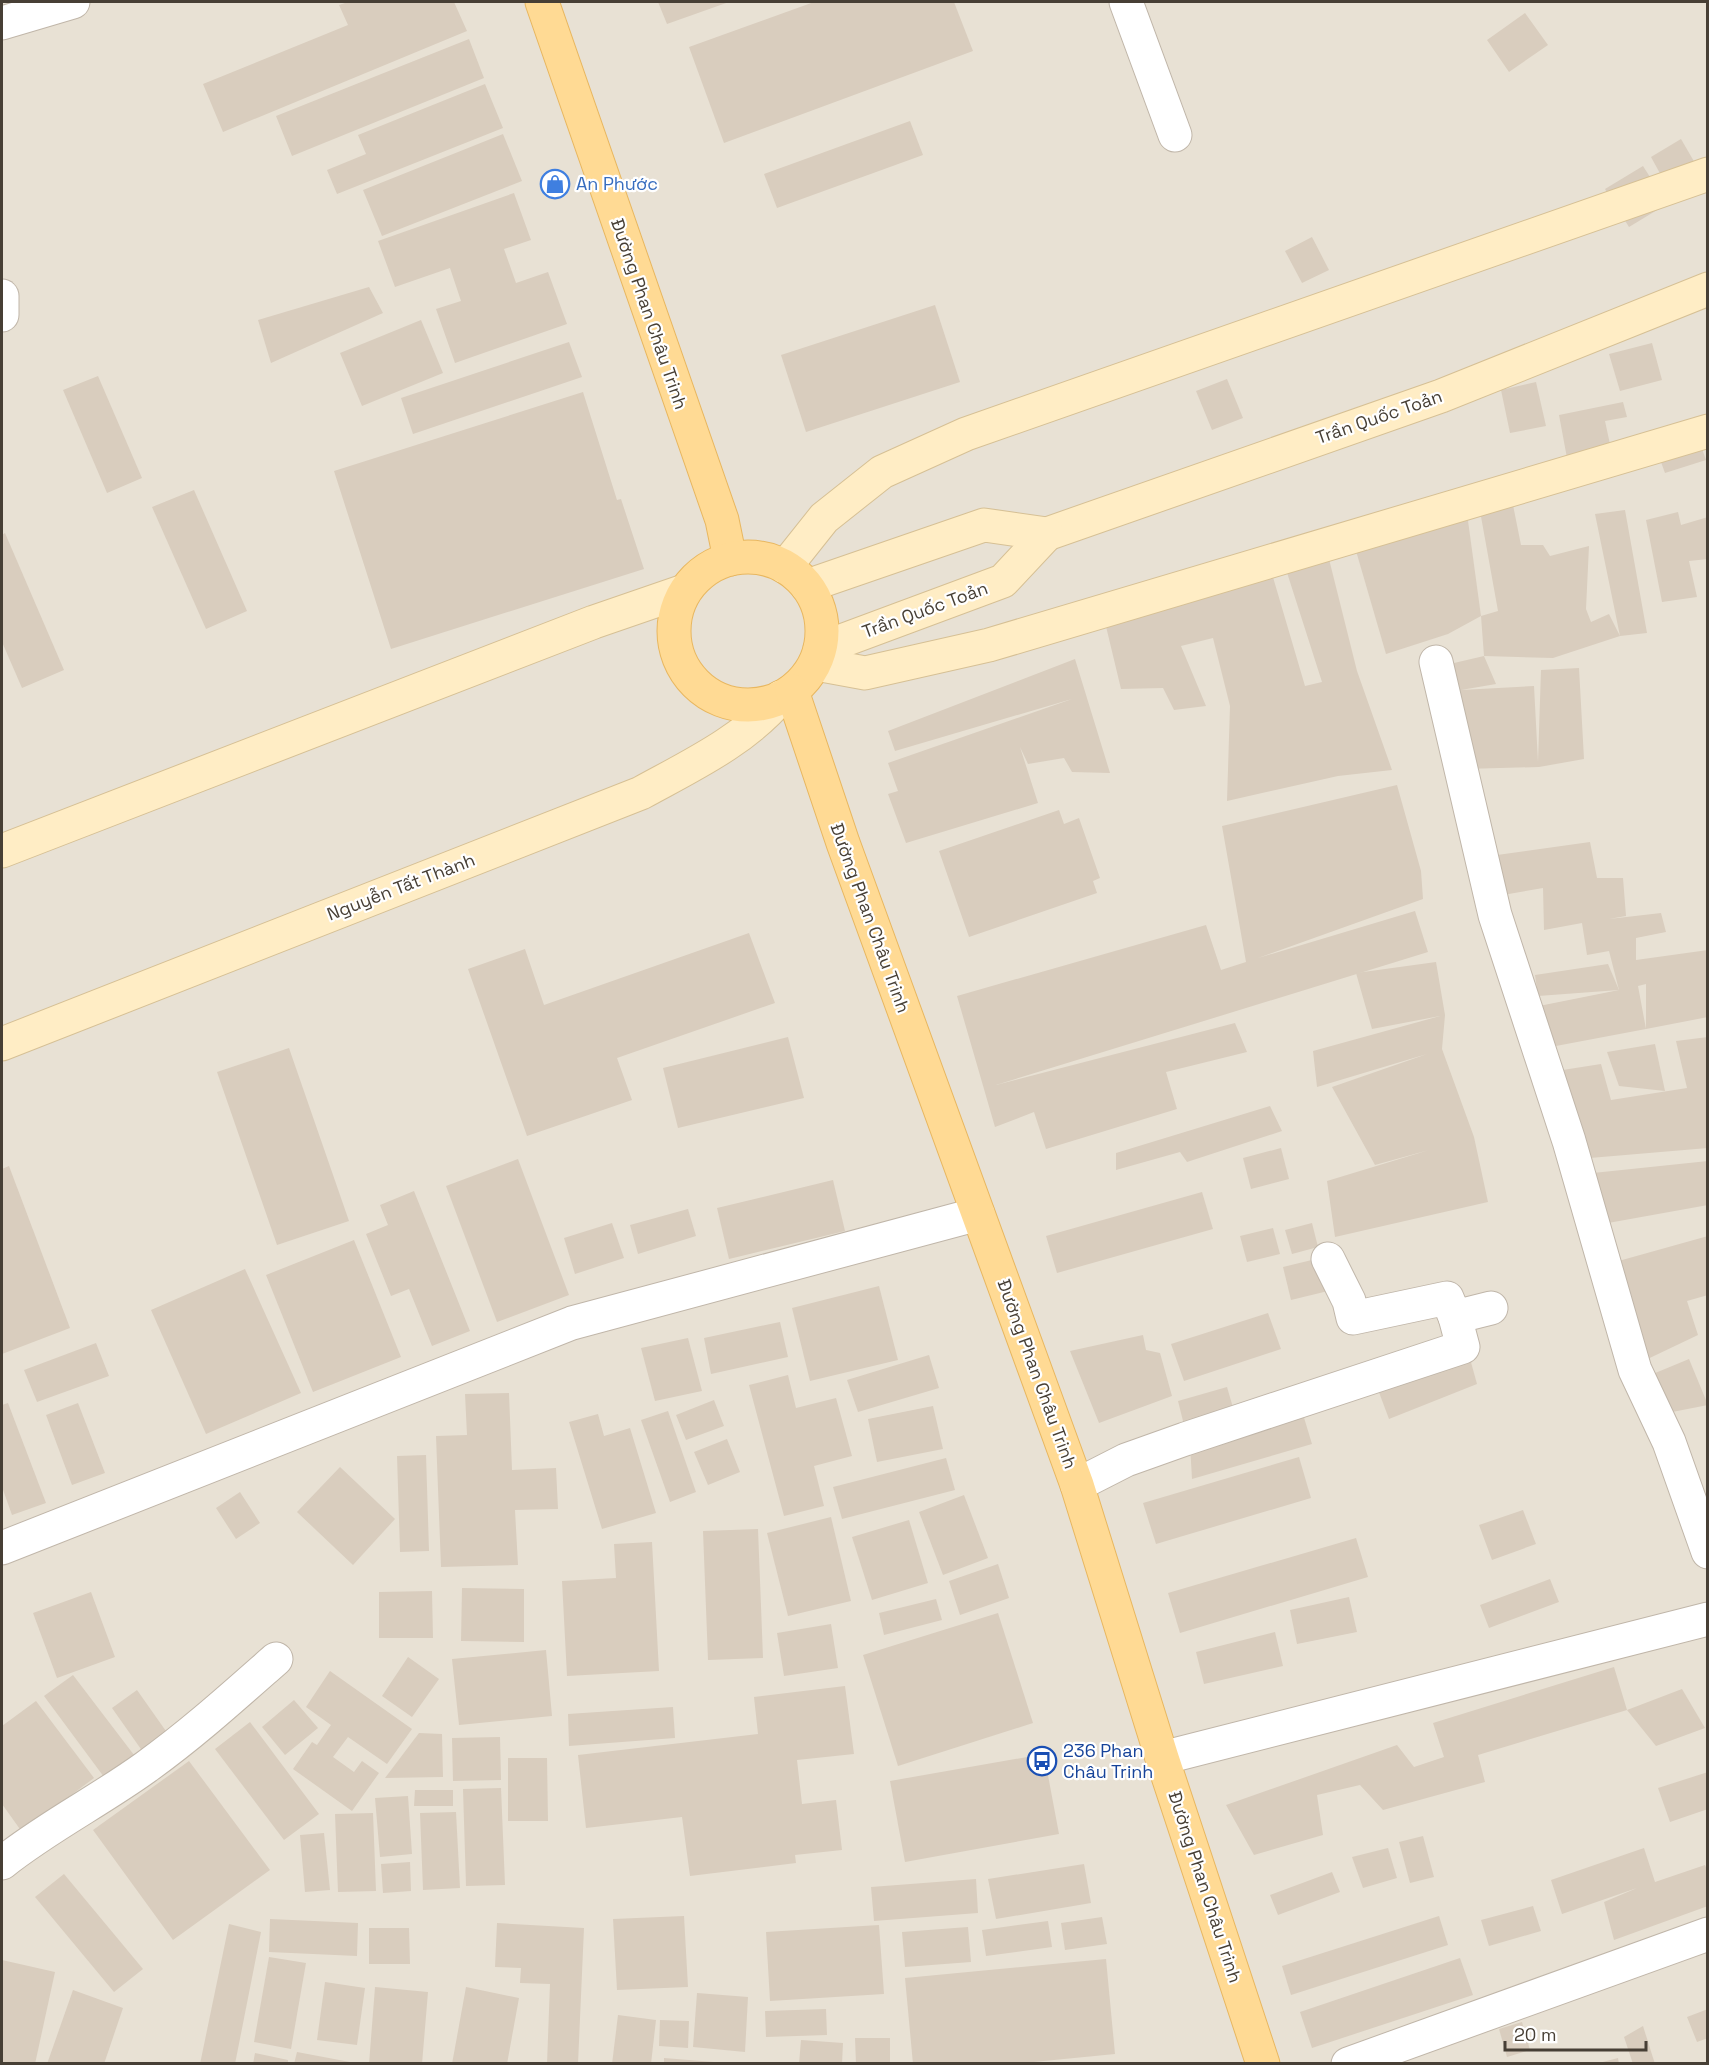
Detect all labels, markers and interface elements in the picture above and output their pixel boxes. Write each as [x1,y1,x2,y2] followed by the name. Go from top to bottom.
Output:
[539,168,571,200] shop icon: An Phước
[576,172,658,195] place label: An Phước
[606,215,693,412] street label: Đường Phan Châu Trinh
[1313,384,1445,449] street label: Trần Quốc Toản
[859,576,991,643] street label: Trần Quốc Toản
[825,820,916,1016] street label: Đường Phan Châu Trinh
[324,848,478,925] street label: Nguyễn Tất Thành
[992,1276,1083,1472] street label: Đường Phan Châu Trinh
[1063,1739,1153,1783] place label: 236 Phan Châu Trinh
[1026,1745,1058,1777] bus stop icon: 236 Phan Châu Trinh
[1164,1788,1247,1986] street label: Đường Phan Châu Trinh
[1505,2014,1646,2052] scale bar
[1514,2023,1557,2046] text: 20 m

